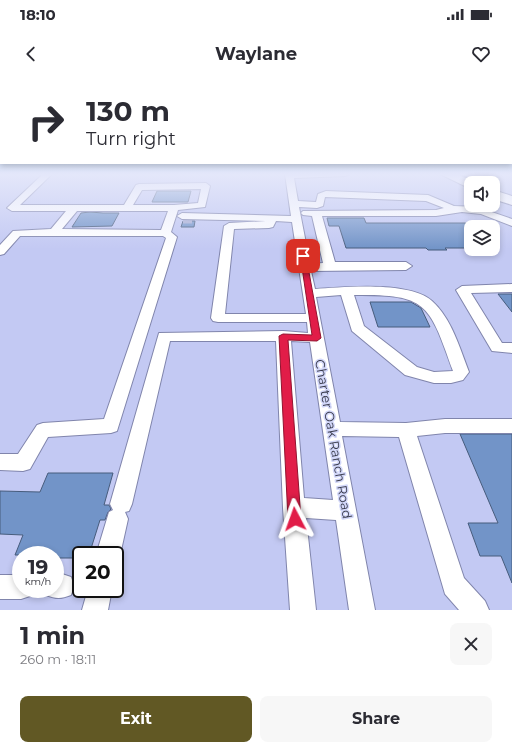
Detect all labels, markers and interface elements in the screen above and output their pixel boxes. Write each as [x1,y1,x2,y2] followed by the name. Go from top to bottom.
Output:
[20,5,56,24] text: 18:10
[20,43,42,65] icon: back
[215,43,297,65] text: Waylane
[470,43,492,65] icon: heart
[86,94,170,128] text: 130 m
[20,96,72,148] icon: right
[86,128,176,150] text: Turn right
[464,176,500,256] map controls
[464,176,500,212] button: sound
[464,220,500,256] button: layers
[286,239,320,273] pin
[292,245,314,267] icon: arrive
[312,358,356,520] street label: Charter Oak Ranch Road
[274,498,316,540] position arrow
[72,546,124,598] speed limit sign: 20
[28,555,48,579] text: 19
[25,575,51,588] text: km/h
[20,621,85,650] text: 1 min
[450,623,492,665] button: close
[20,651,96,667] text: 260 m · 18:11
[20,696,252,742] button: Exit
[260,696,492,742] button: Share

